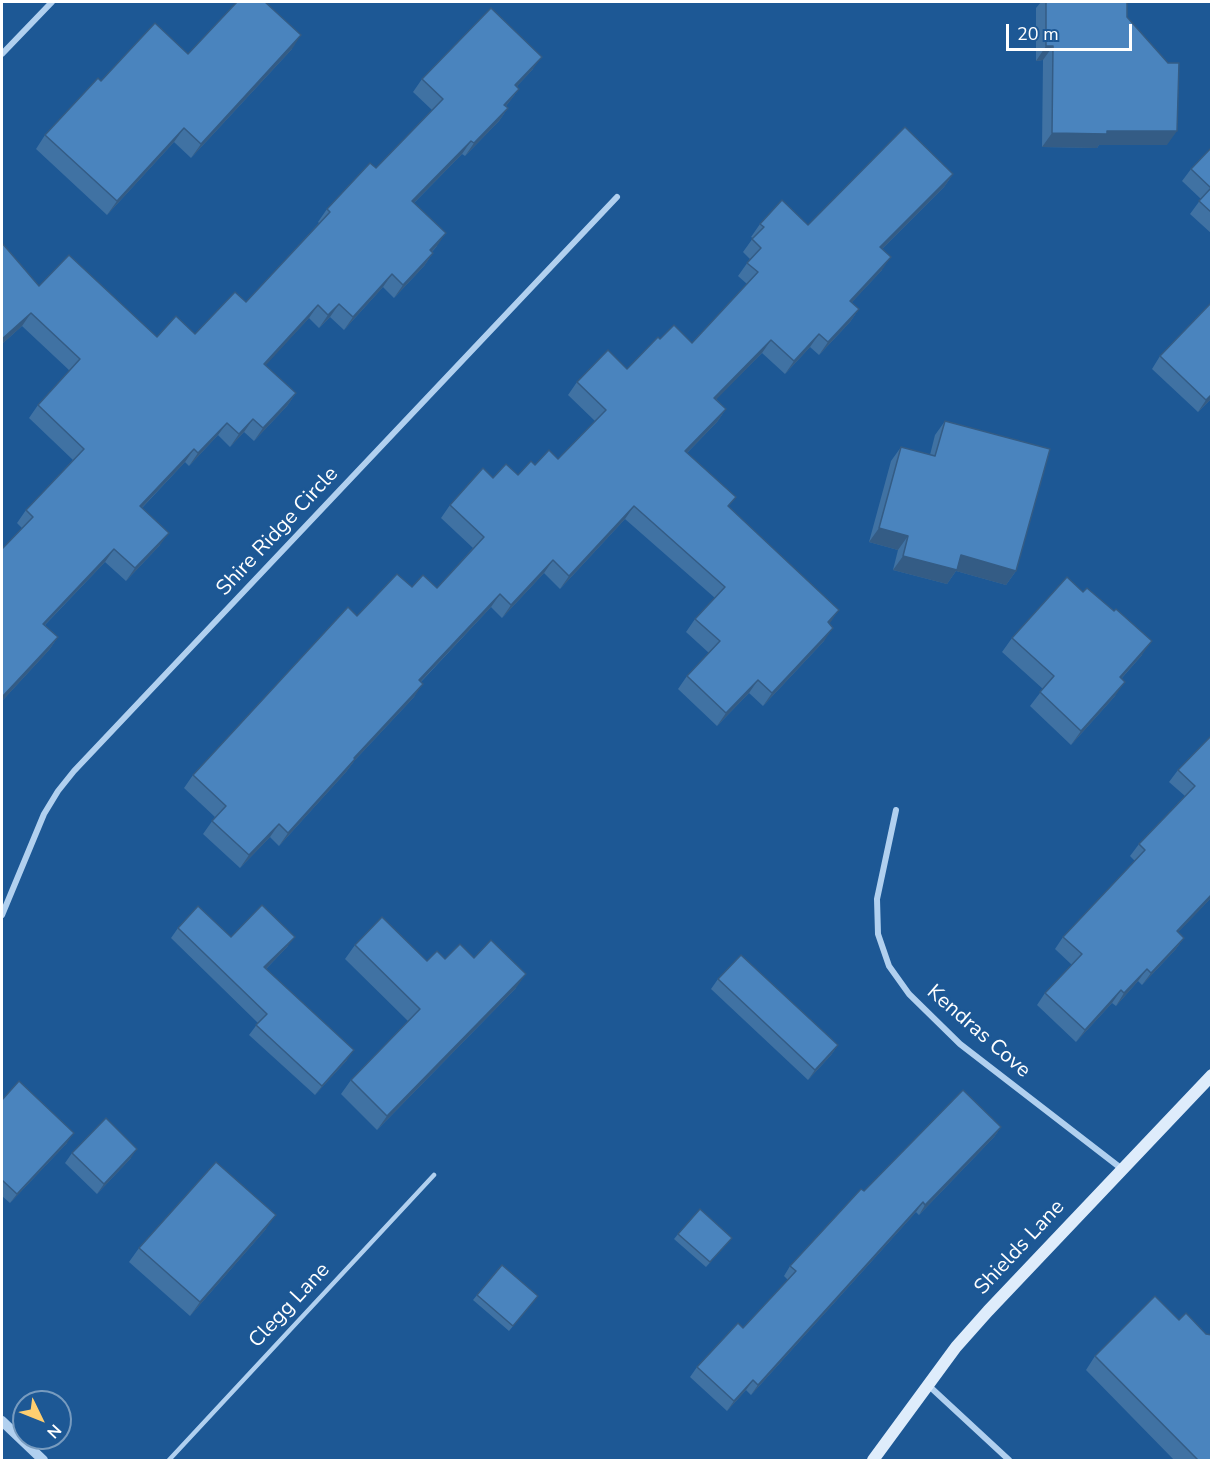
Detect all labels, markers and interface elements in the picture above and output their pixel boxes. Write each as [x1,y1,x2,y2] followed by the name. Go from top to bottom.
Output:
[1009,12,1135,50] scale bar
[1017,22,1059,46] text: 20 m
[212,462,344,602] street label: Shire Ridge Circle
[921,980,1035,1084] street label: Kendras Cove
[970,1195,1070,1301] street label: Shields Lane
[244,1258,336,1354] street label: Clegg Lane
[12,1390,72,1450] north arrow
[42,1419,66,1443] text: N

